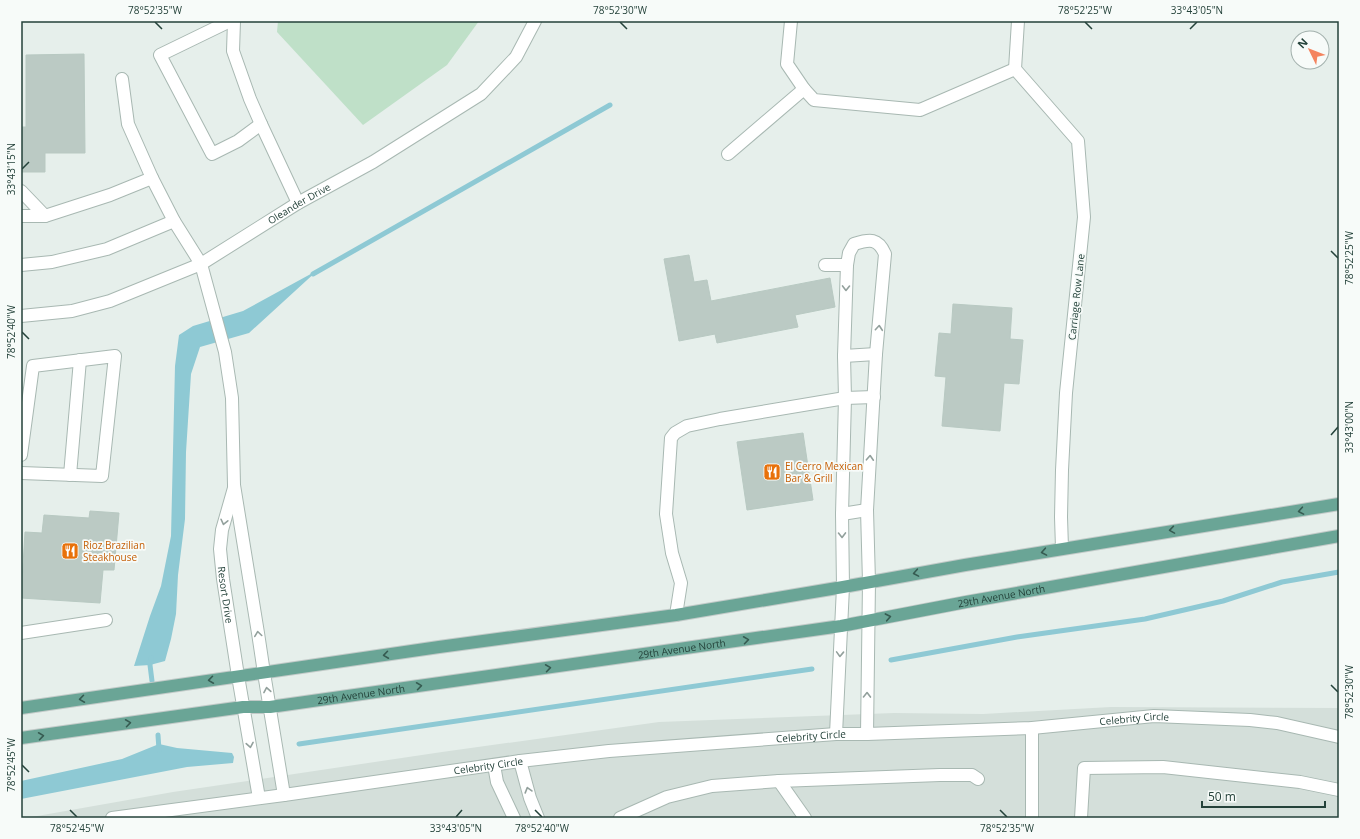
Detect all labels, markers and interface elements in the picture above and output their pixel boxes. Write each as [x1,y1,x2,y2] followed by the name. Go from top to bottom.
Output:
[128,3,183,17] text: 78°52'35"W
[593,3,648,17] text: 78°52'30"W
[1058,3,1113,17] text: 78°52'25"W
[1171,3,1223,17] text: 33°43'05"N
[1290,30,1330,70] north arrow
[1294,34,1311,51] text: N
[4,143,18,195] text: 33°43'15"N
[265,179,333,227] street label: Oleander Drive
[1342,230,1356,285] text: 78°52'25"W
[1065,253,1088,341] street label: Carriage Row Lane
[842,285,850,291] one-way arrow
[4,304,18,359] text: 78°52'40"W
[874,325,883,331] one-way arrow
[1342,401,1356,453] text: 33°43'00"N
[866,454,874,460] one-way arrow
[785,459,863,485] place label: El Cerro Mexican Bar & Grill
[762,462,782,482] restaurant icon: El Cerro Mexican Bar & Grill
[1298,506,1304,515] one-way arrow
[220,519,228,525] one-way arrow
[1169,525,1175,534] one-way arrow
[838,532,846,538] one-way arrow
[83,538,145,564] place label: Rioz Brazilian Steakhouse
[60,541,80,561] restaurant icon: Rioz Brazilian Steakhouse
[1041,547,1047,555] one-way arrow
[215,566,237,625] street label: Resort Drive
[913,569,919,577] one-way arrow
[956,581,1046,610] street label: 29th Avenue North
[885,614,891,622] one-way arrow
[254,631,263,637] one-way arrow
[637,635,727,662] street label: 29th Avenue North
[743,636,749,645] one-way arrow
[383,650,390,659] one-way arrow
[835,651,844,657] one-way arrow
[545,664,551,673] one-way arrow
[1342,664,1356,719] text: 78°52'30"W
[208,675,214,684] one-way arrow
[316,681,406,707] street label: 29th Avenue North
[416,682,422,691] one-way arrow
[263,687,271,693] one-way arrow
[863,692,871,698] one-way arrow
[79,694,86,703] one-way arrow
[1099,709,1170,728] street label: Celebrity Circle
[125,719,131,728] one-way arrow
[776,727,846,745] street label: Celebrity Circle
[38,731,44,740] one-way arrow
[4,737,18,792] text: 78°52'45"W
[245,742,254,748] one-way arrow
[453,754,524,777] street label: Celebrity Circle
[1202,783,1325,809] scale bar
[524,787,533,794] one-way arrow
[1208,788,1236,805] text: 50 m
[50,821,105,835] text: 78°52'45"W
[430,821,482,835] text: 33°43'05"N
[515,821,570,835] text: 78°52'40"W
[980,821,1035,835] text: 78°52'35"W

